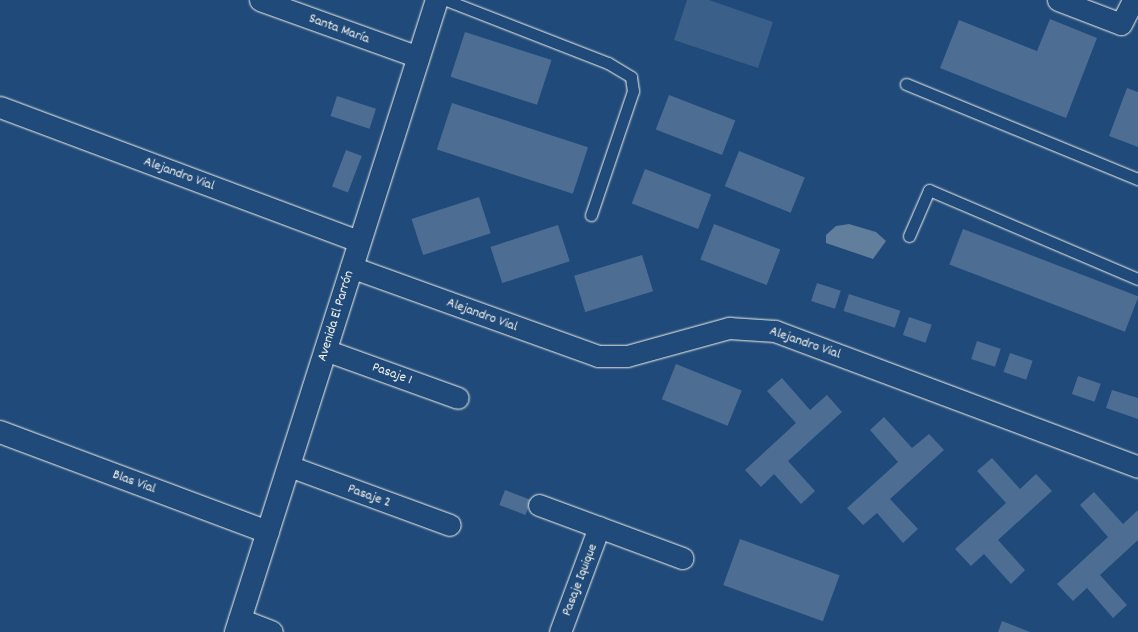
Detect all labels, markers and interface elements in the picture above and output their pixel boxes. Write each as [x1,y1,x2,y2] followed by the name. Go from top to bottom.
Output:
[306,10,372,48] street label: Santa María
[141,153,217,195] street label: Alejandro Vial
[314,269,358,363] street label: Avenida El Parrón
[444,294,520,336] street label: Alejandro Vial
[767,323,843,363] street label: Alejandro Vial
[370,359,414,389] street label: Pasaje 1
[110,466,158,498] street label: Blas Vial
[345,480,393,512] street label: Pasaje 2
[559,542,601,618] street label: Pasaje Iquique

